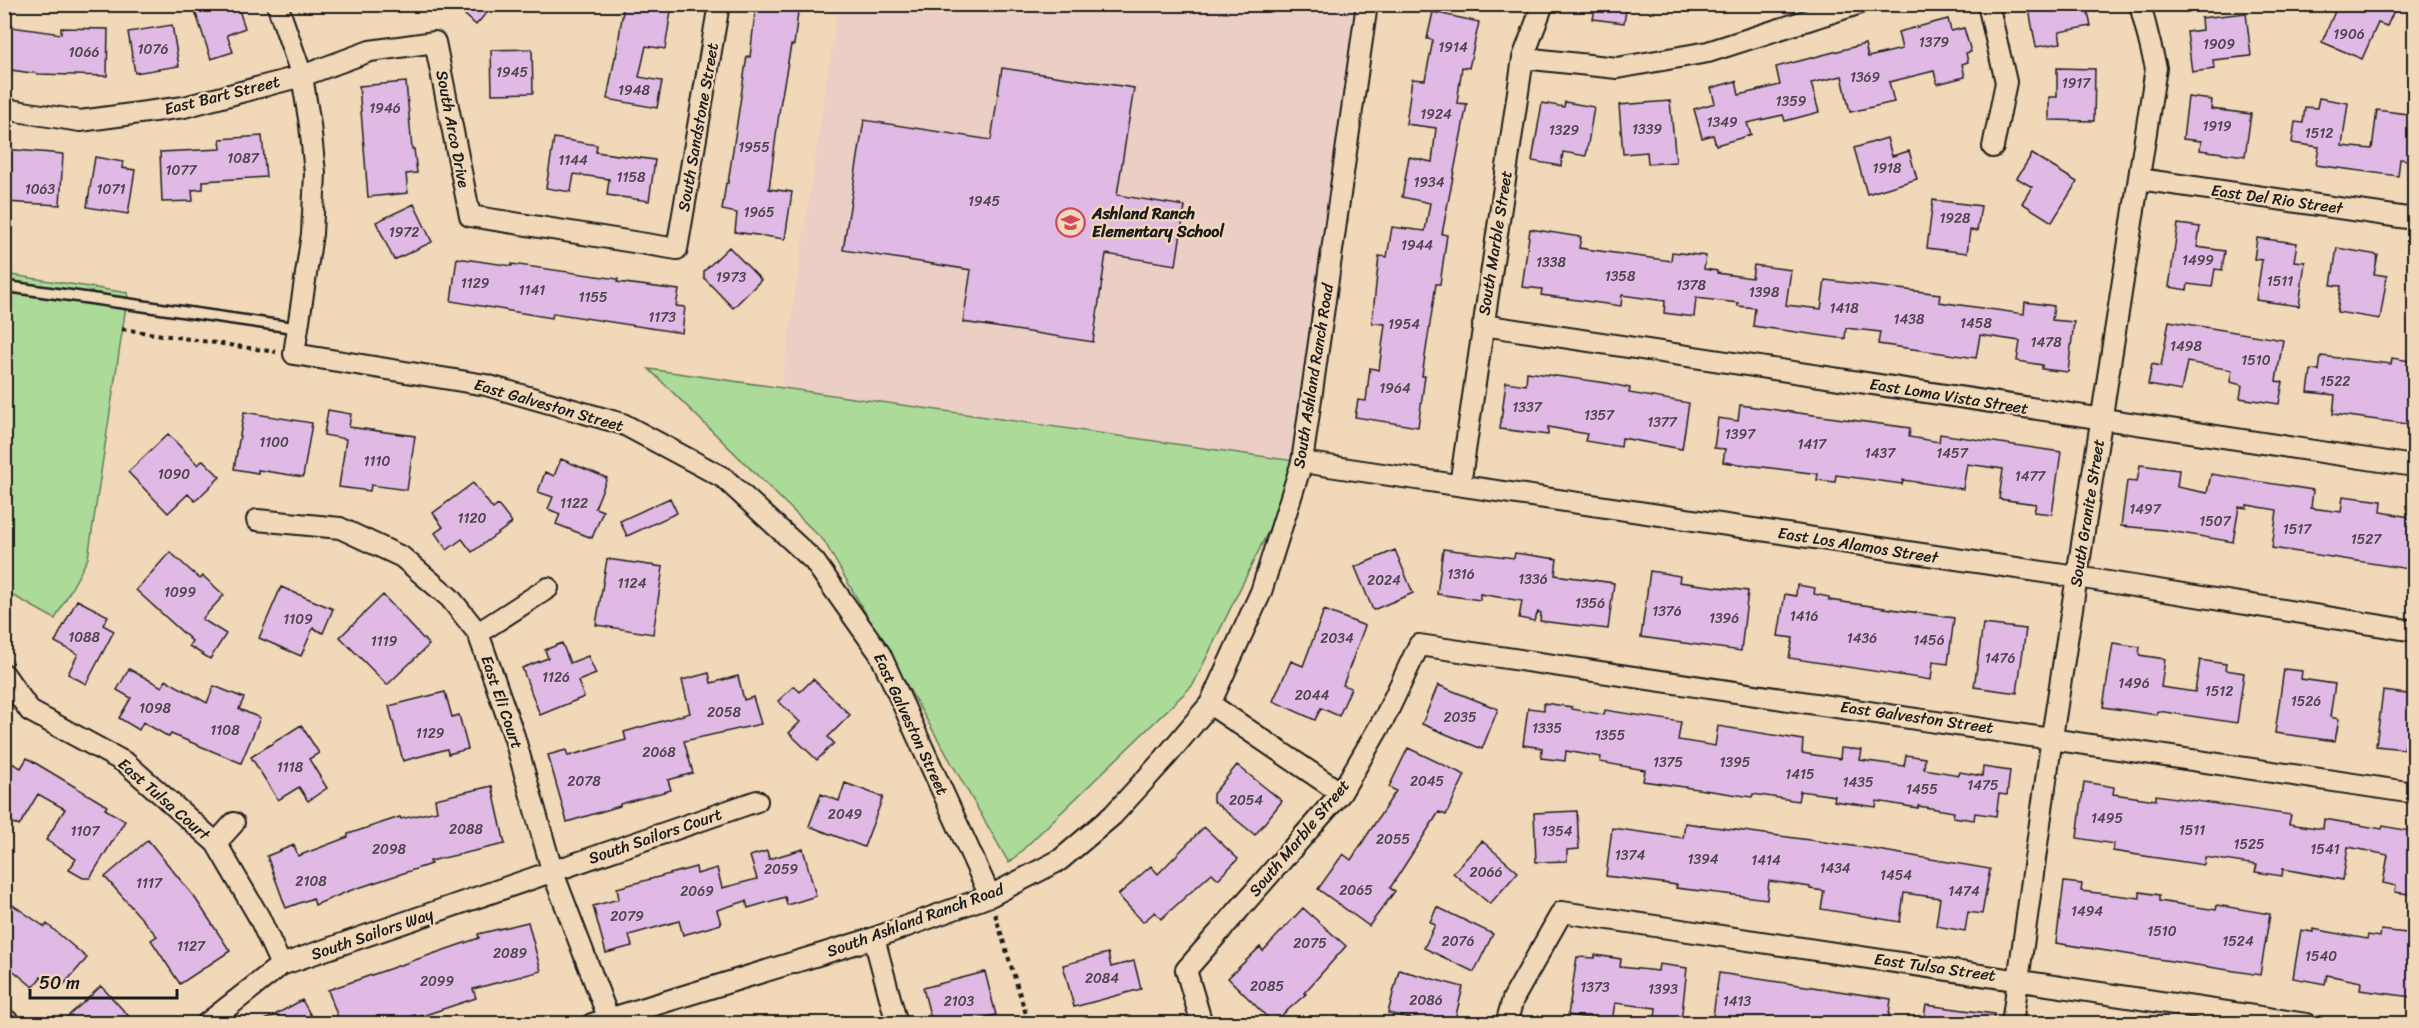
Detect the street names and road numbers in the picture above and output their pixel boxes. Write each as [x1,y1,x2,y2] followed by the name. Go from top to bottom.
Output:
[669,40,727,214] street label: South Sandstone Street
[161,67,283,123] street label: East Bart Street
[427,68,479,191] street label: South Arco Drive
[1469,168,1521,318] street label: South Marble Street
[2209,175,2345,223] street label: East Del Rio Street
[1284,280,1342,470] street label: South Ashland Ranch Road
[1868,369,2030,423] street label: East Loma Vista Street
[471,370,627,440] street label: East Galveston Street
[2061,437,2113,589] street label: South Granite Street
[1776,518,1941,572] street label: East Los Alamos Street
[865,648,957,800] street label: East Galveston Street
[472,651,532,753] street label: East Eli Court
[1839,692,1995,742] street label: East Galveston Street
[111,750,217,848] street label: East Tulsa Court
[1241,773,1357,903] street label: South Marble Street
[584,800,726,872] street label: South Sailors Court
[822,874,1009,966] street label: South Ashland Ranch Road
[307,899,438,969] street label: South Sailors Way
[1872,944,1998,990] street label: East Tulsa Street

